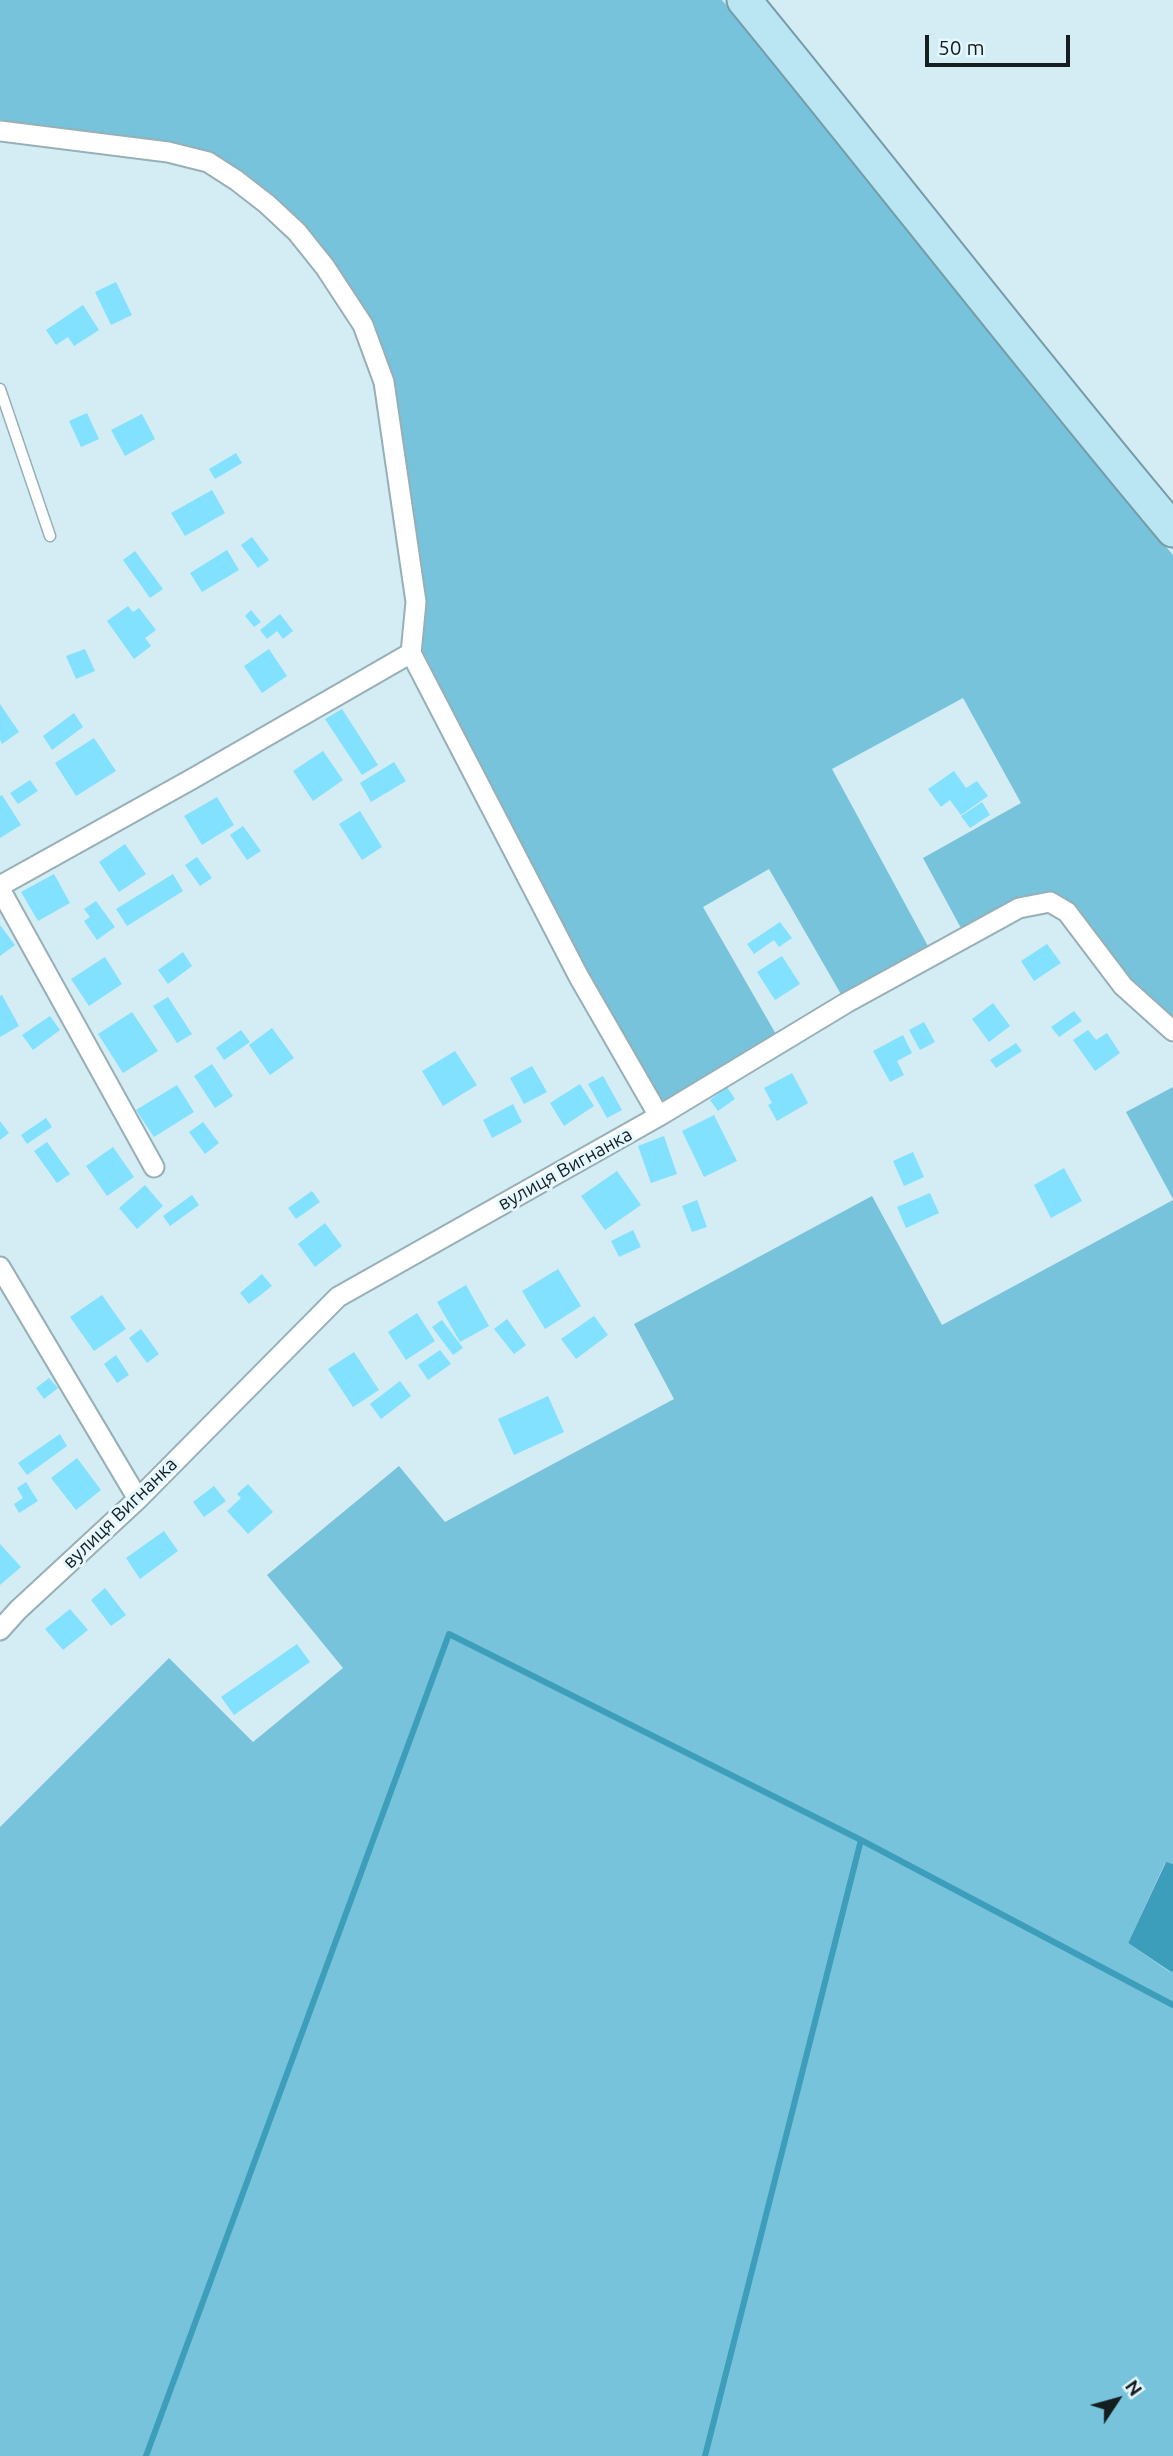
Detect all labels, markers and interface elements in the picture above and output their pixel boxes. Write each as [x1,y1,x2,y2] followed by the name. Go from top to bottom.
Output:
[928,21,1073,65] scale bar
[938,35,985,59] text: 50 m
[494,1123,636,1215] street label: вулиця Вигнанка
[58,1453,182,1573] street label: вулиця Вигнанка
[1082,2365,1152,2435] north arrow
[1121,2375,1147,2400] text: N

